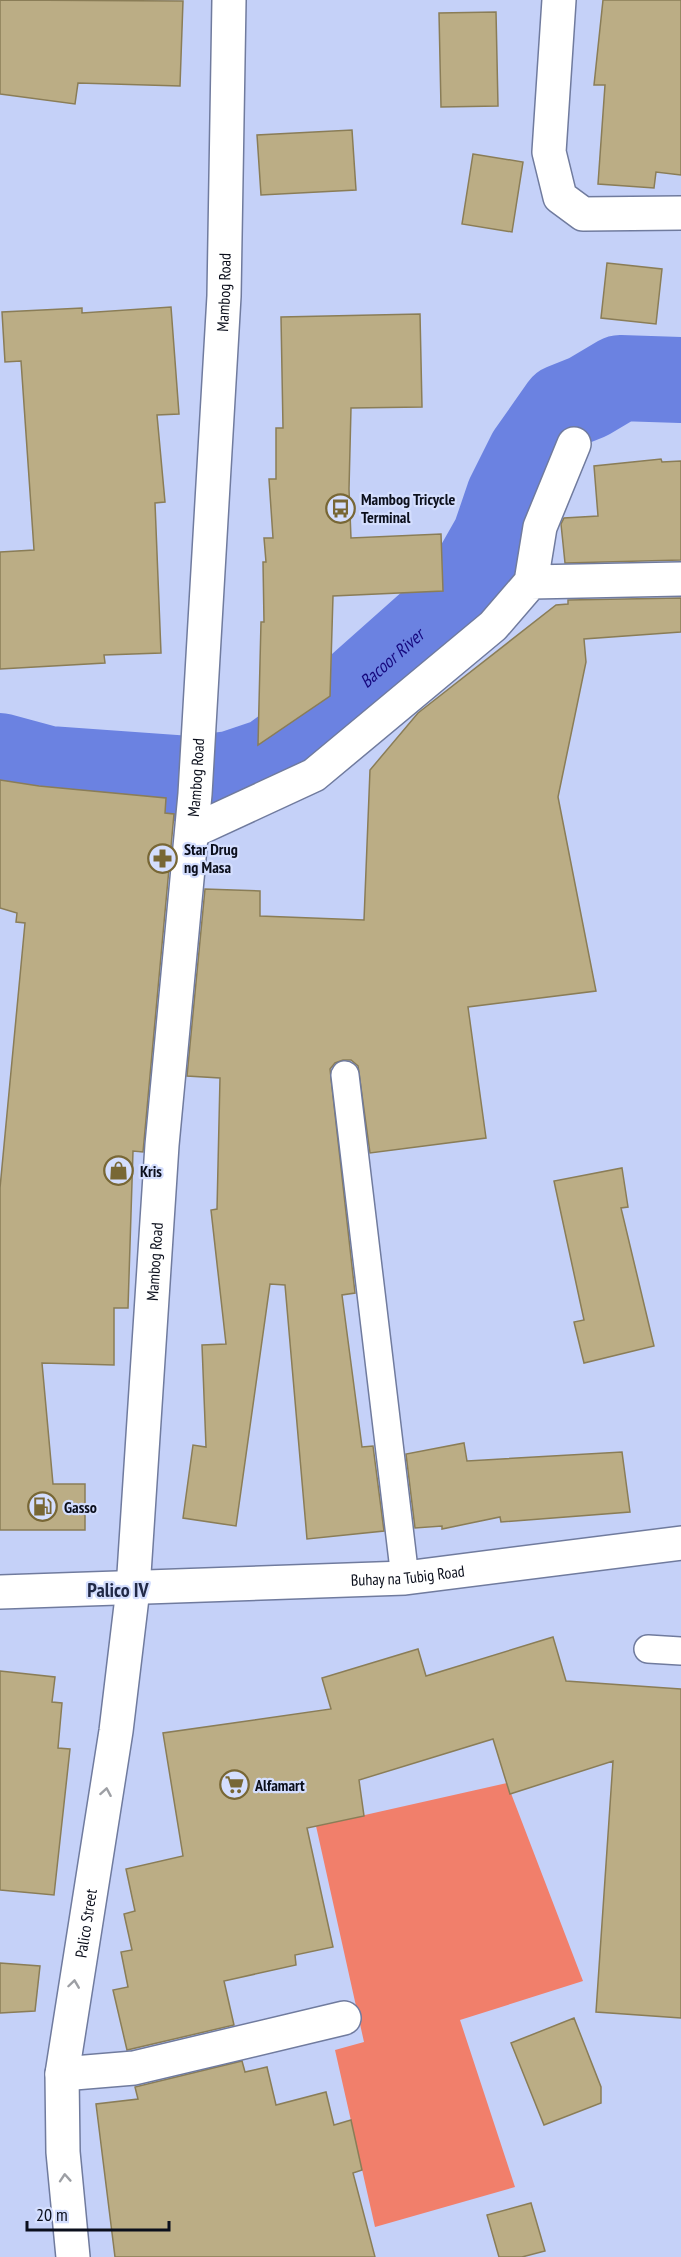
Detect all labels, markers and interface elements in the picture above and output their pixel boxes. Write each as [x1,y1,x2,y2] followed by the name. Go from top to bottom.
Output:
[212,253,235,332] street label: Mambog Road
[361,489,456,527] place label: Mambog Tricycle Terminal
[324,492,356,524] bus stop icon: Mambog Tricycle Terminal
[355,621,431,693] water label: Bacoor River
[183,738,208,818] street label: Mambog Road
[184,839,238,877] place label: Star Drug ng Masa
[147,842,179,874] pharmacy icon: Star Drug ng Masa
[103,1155,135,1187] shop icon: Kris
[140,1161,162,1181] place label: Kris
[142,1222,167,1302] street label: Mambog Road
[27,1491,59,1523] fuel station icon: Gasso
[64,1497,97,1517] place label: Gasso
[350,1561,466,1590] street label: Buhay na Tubig Road
[87,1577,150,1603] district label: Palico IV
[218,1769,250,1801] supermarket icon: Alfamart
[254,1775,305,1795] place label: Alfamart
[99,1787,111,1796] one-way arrow
[70,1887,101,1959] street label: Palico Street
[68,1979,80,1989] one-way arrow
[58,2173,71,2182] one-way arrow
[27,2194,170,2232] scale bar
[36,2203,68,2226] text: 20 m

